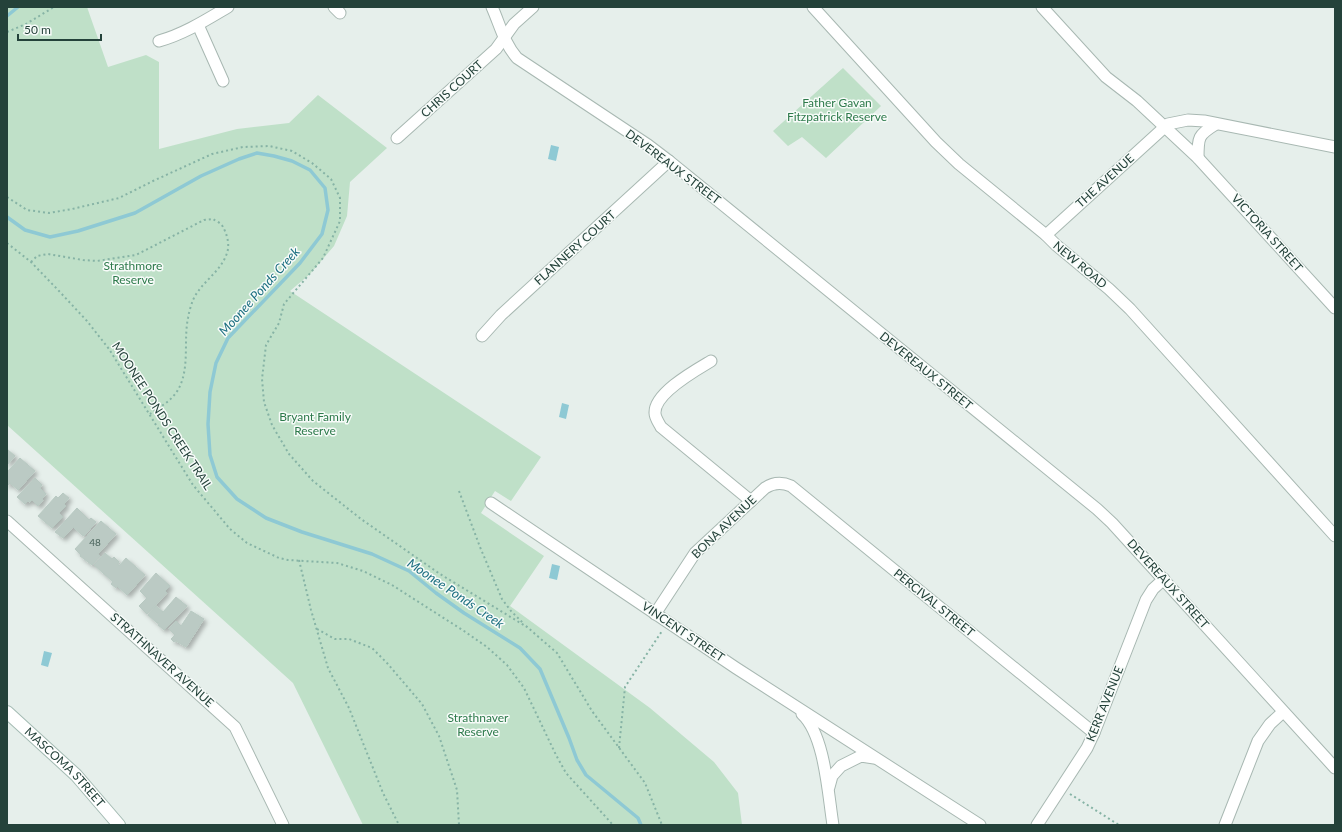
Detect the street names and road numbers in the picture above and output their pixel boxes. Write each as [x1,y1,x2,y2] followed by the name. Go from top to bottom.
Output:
[418,57,486,120] street label: CHRIS COURT
[623,126,724,207] street label: DEVEREAUX STREET
[1072,150,1137,211] street label: THE AVENUE
[1228,191,1306,275] street label: VICTORIA STREET
[531,207,618,288] street label: FLANNERY COURT
[1050,238,1110,291] street label: NEW ROAD
[877,329,976,413] street label: DEVEREAUX STREET
[109,339,216,493] street label: MOONEE PONDS CREEK TRAIL
[688,492,759,561] street label: BONA AVENUE
[1124,536,1212,632] street label: DEVEREAUX STREET
[891,565,978,640] street label: PERCIVAL STREET
[639,598,728,665] street label: VINCENT STREET
[108,609,217,710] street label: STRATHNAVER AVENUE
[1083,664,1127,744] street label: KERR AVENUE
[22,724,108,810] street label: MASCOMA STREET

